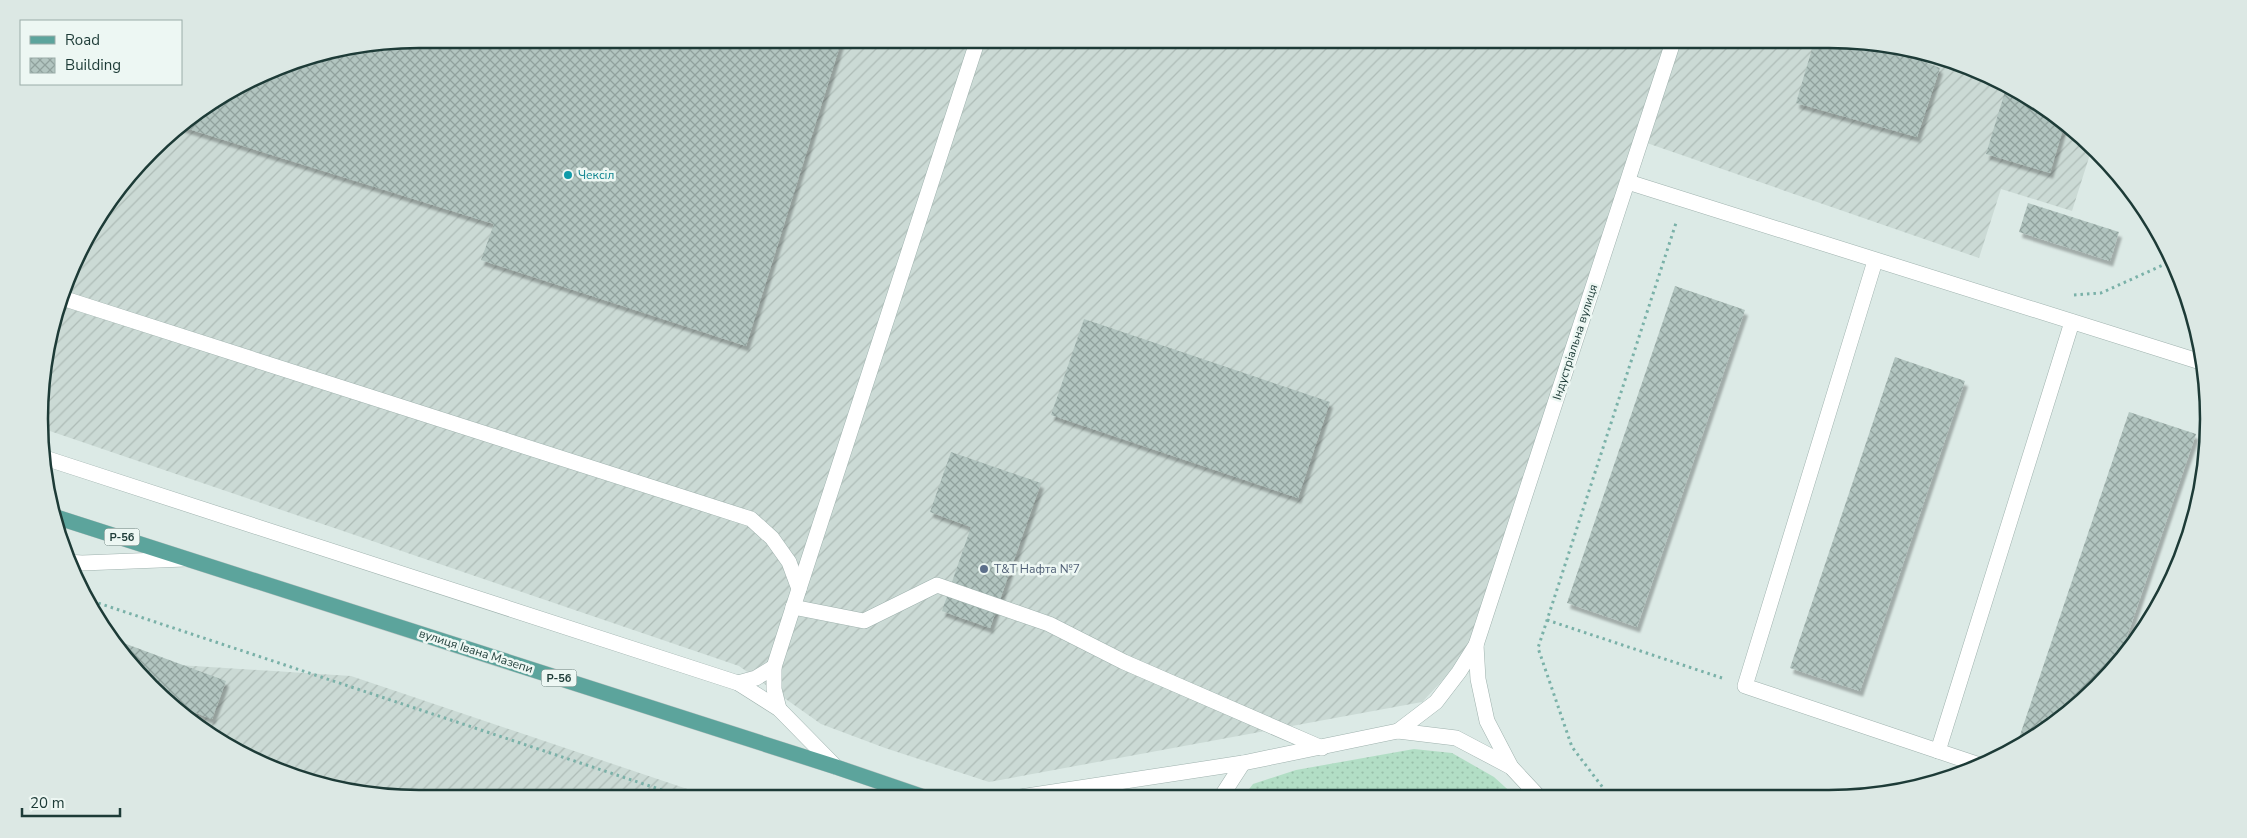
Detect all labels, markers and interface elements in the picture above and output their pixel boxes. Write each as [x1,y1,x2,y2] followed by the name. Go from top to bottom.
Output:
[20,20,182,85] legend
[65,30,100,50] text: Road
[65,55,121,75] text: Building
[578,167,614,183] place label: Чексіл
[562,169,574,181] marker: Чексіл
[1549,282,1601,402] street label: Індустріальна вулиця
[104,528,140,546] road number: Р-56
[994,561,1080,577] place label: Т&Т Нафта №7
[978,563,990,575] marker: Т&Т Нафта №7
[417,625,535,677] street label: вулиця Івана Мазепи
[542,670,576,686] road number: Р-56
[22,786,120,818] scale bar
[30,793,65,813] text: 20 m

